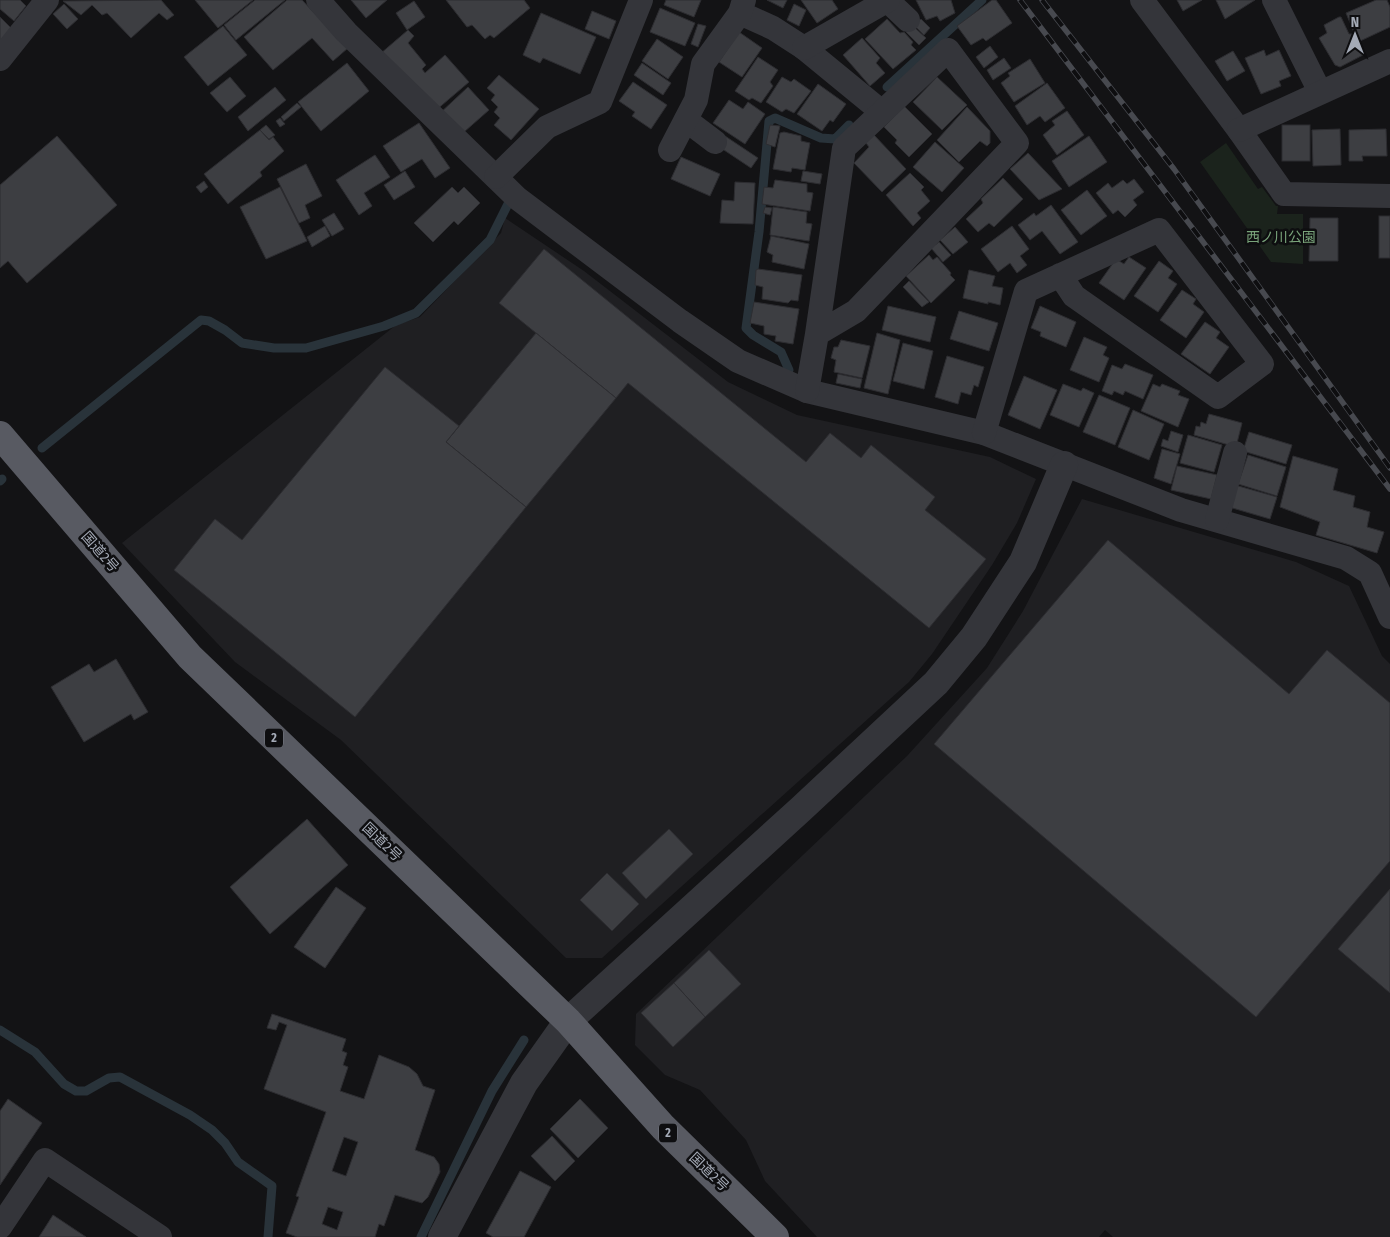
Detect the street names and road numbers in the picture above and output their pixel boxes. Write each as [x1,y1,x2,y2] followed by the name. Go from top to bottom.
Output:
[78,528,122,576] street label: 国道2号
[265,728,283,748] road number: 2
[359,819,405,865] street label: 国道2号
[659,1124,677,1142] road number: 2
[686,1149,732,1195] street label: 国道2号

